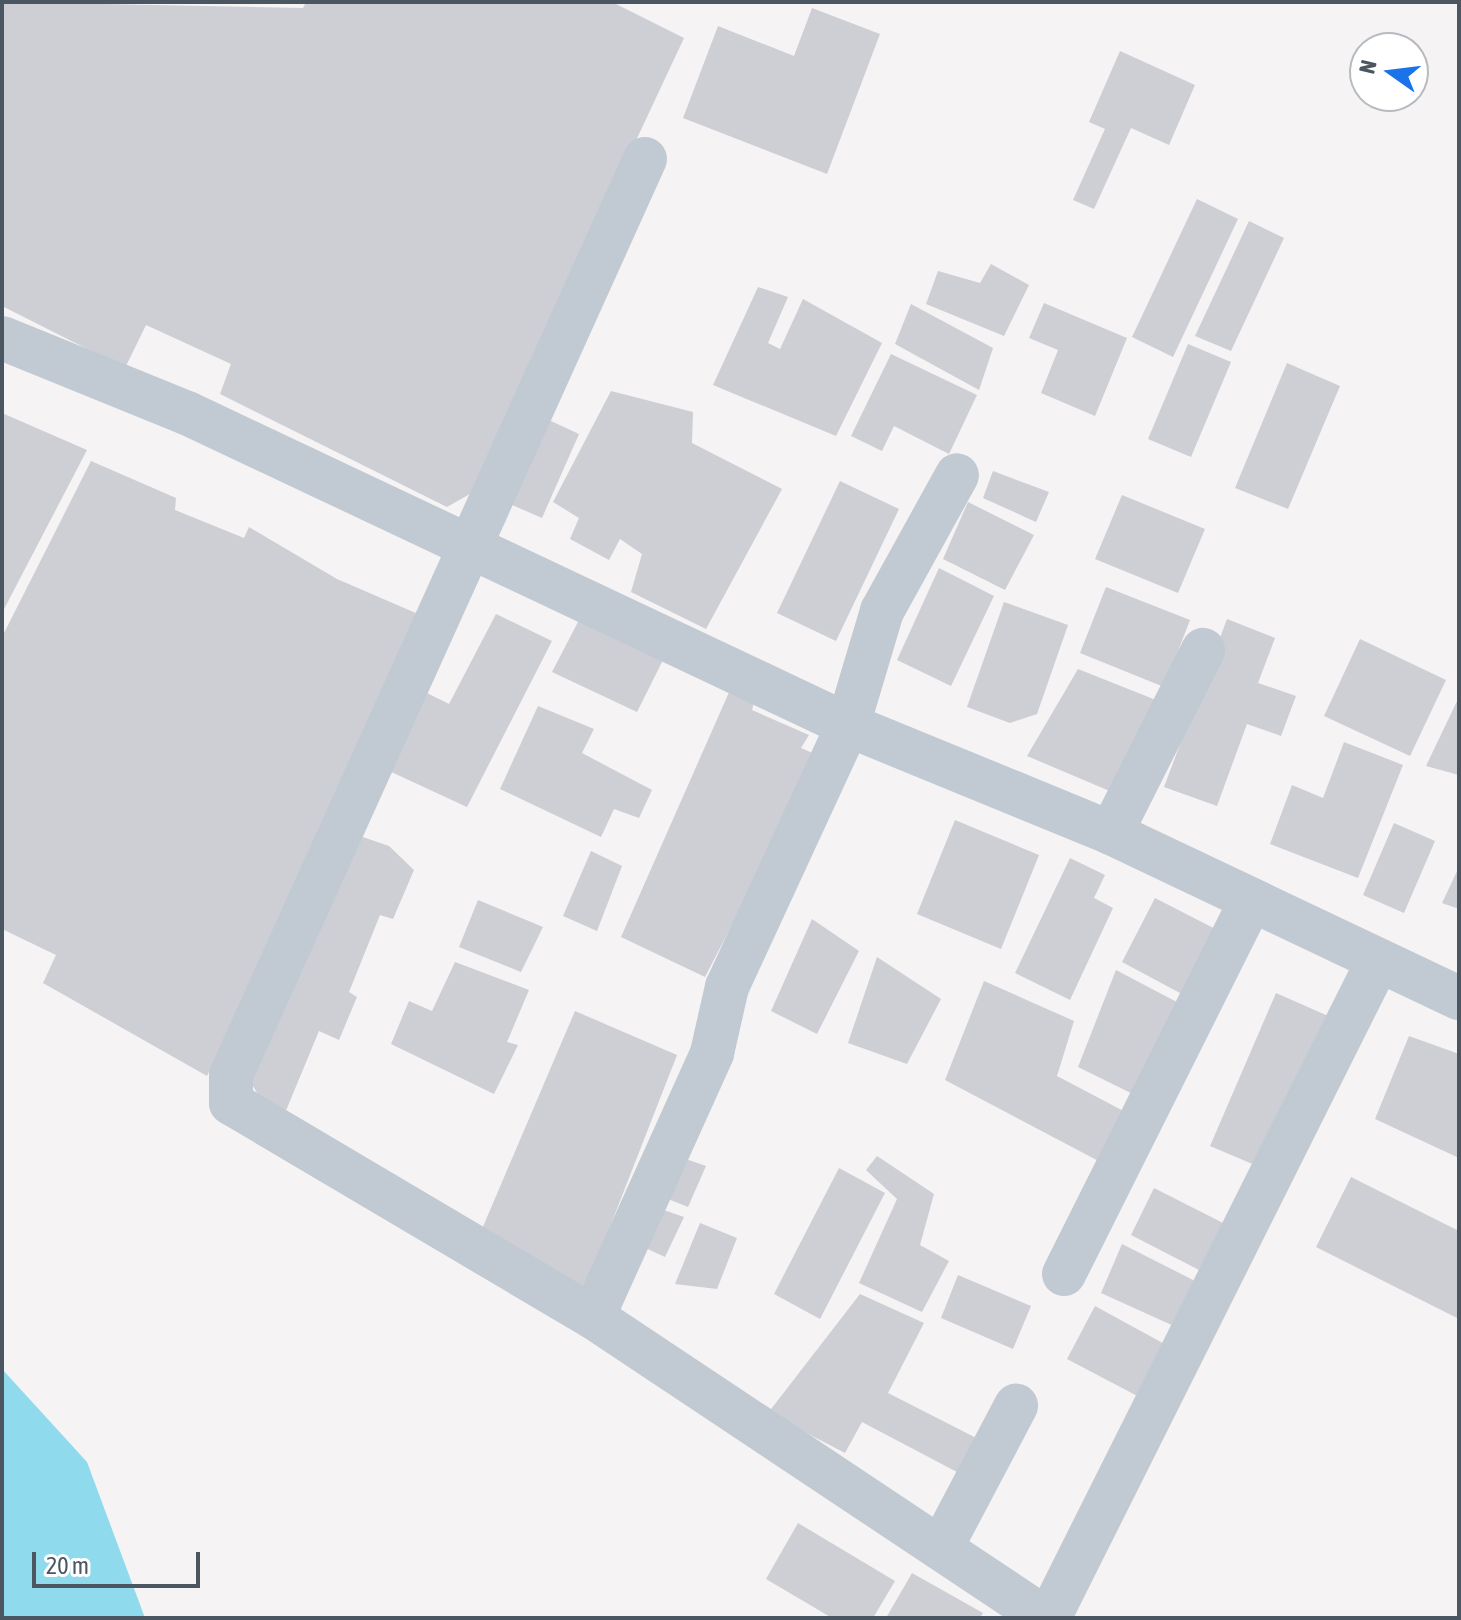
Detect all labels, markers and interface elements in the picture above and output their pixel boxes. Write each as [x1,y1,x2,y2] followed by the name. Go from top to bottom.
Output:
[1349,32,1429,112] north arrow
[1353,57,1382,76] text: N
[36,1536,204,1586] scale bar
[46,1552,89,1579] text: 20 m

